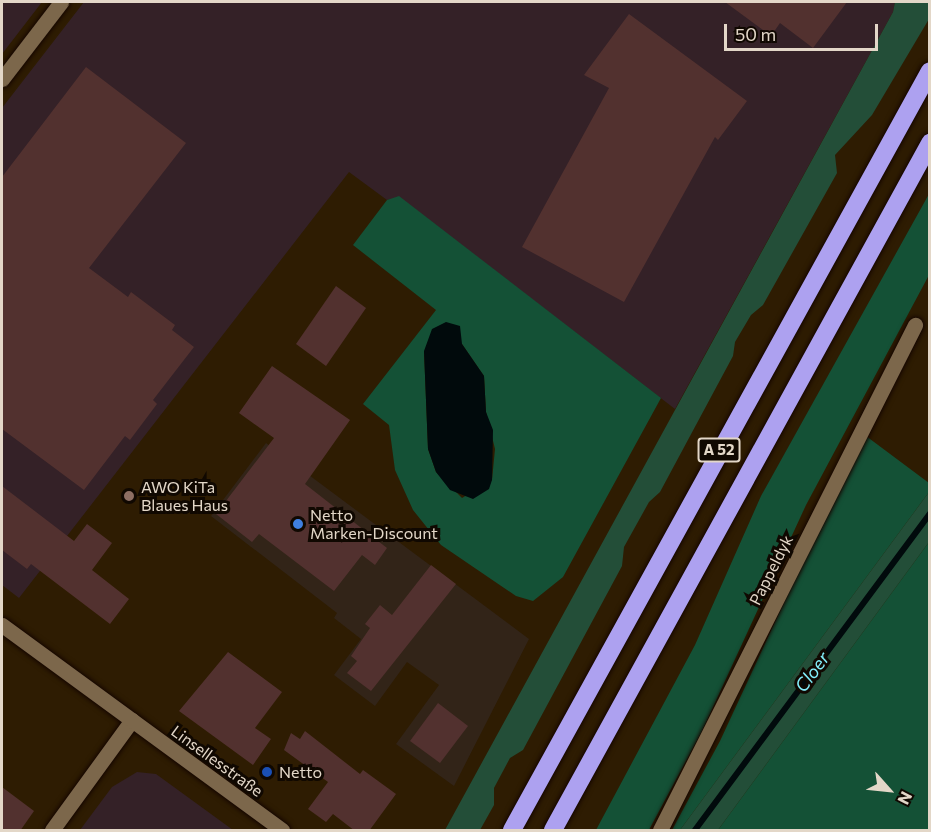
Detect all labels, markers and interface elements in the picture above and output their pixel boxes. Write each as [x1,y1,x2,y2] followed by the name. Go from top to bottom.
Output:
[727,12,882,50] scale bar
[735,23,776,45] text: 50 m
[696,438,742,462] road number: A 52
[141,477,228,515] place label: AWO KiTa Blaues Haus
[122,489,136,503] marker: AWO KiTa Blaues Haus
[310,505,438,543] place label: Netto Marken-Discount
[291,517,305,531] marker: Netto Marken-Discount
[745,532,797,608] street label: Pappeldyk
[790,648,834,696] water label: Cloer
[167,721,267,801] street label: Linsellesstraße
[859,760,919,820] north arrow
[279,762,322,782] place label: Netto
[260,765,274,779] marker: Netto
[894,789,917,808] text: N

